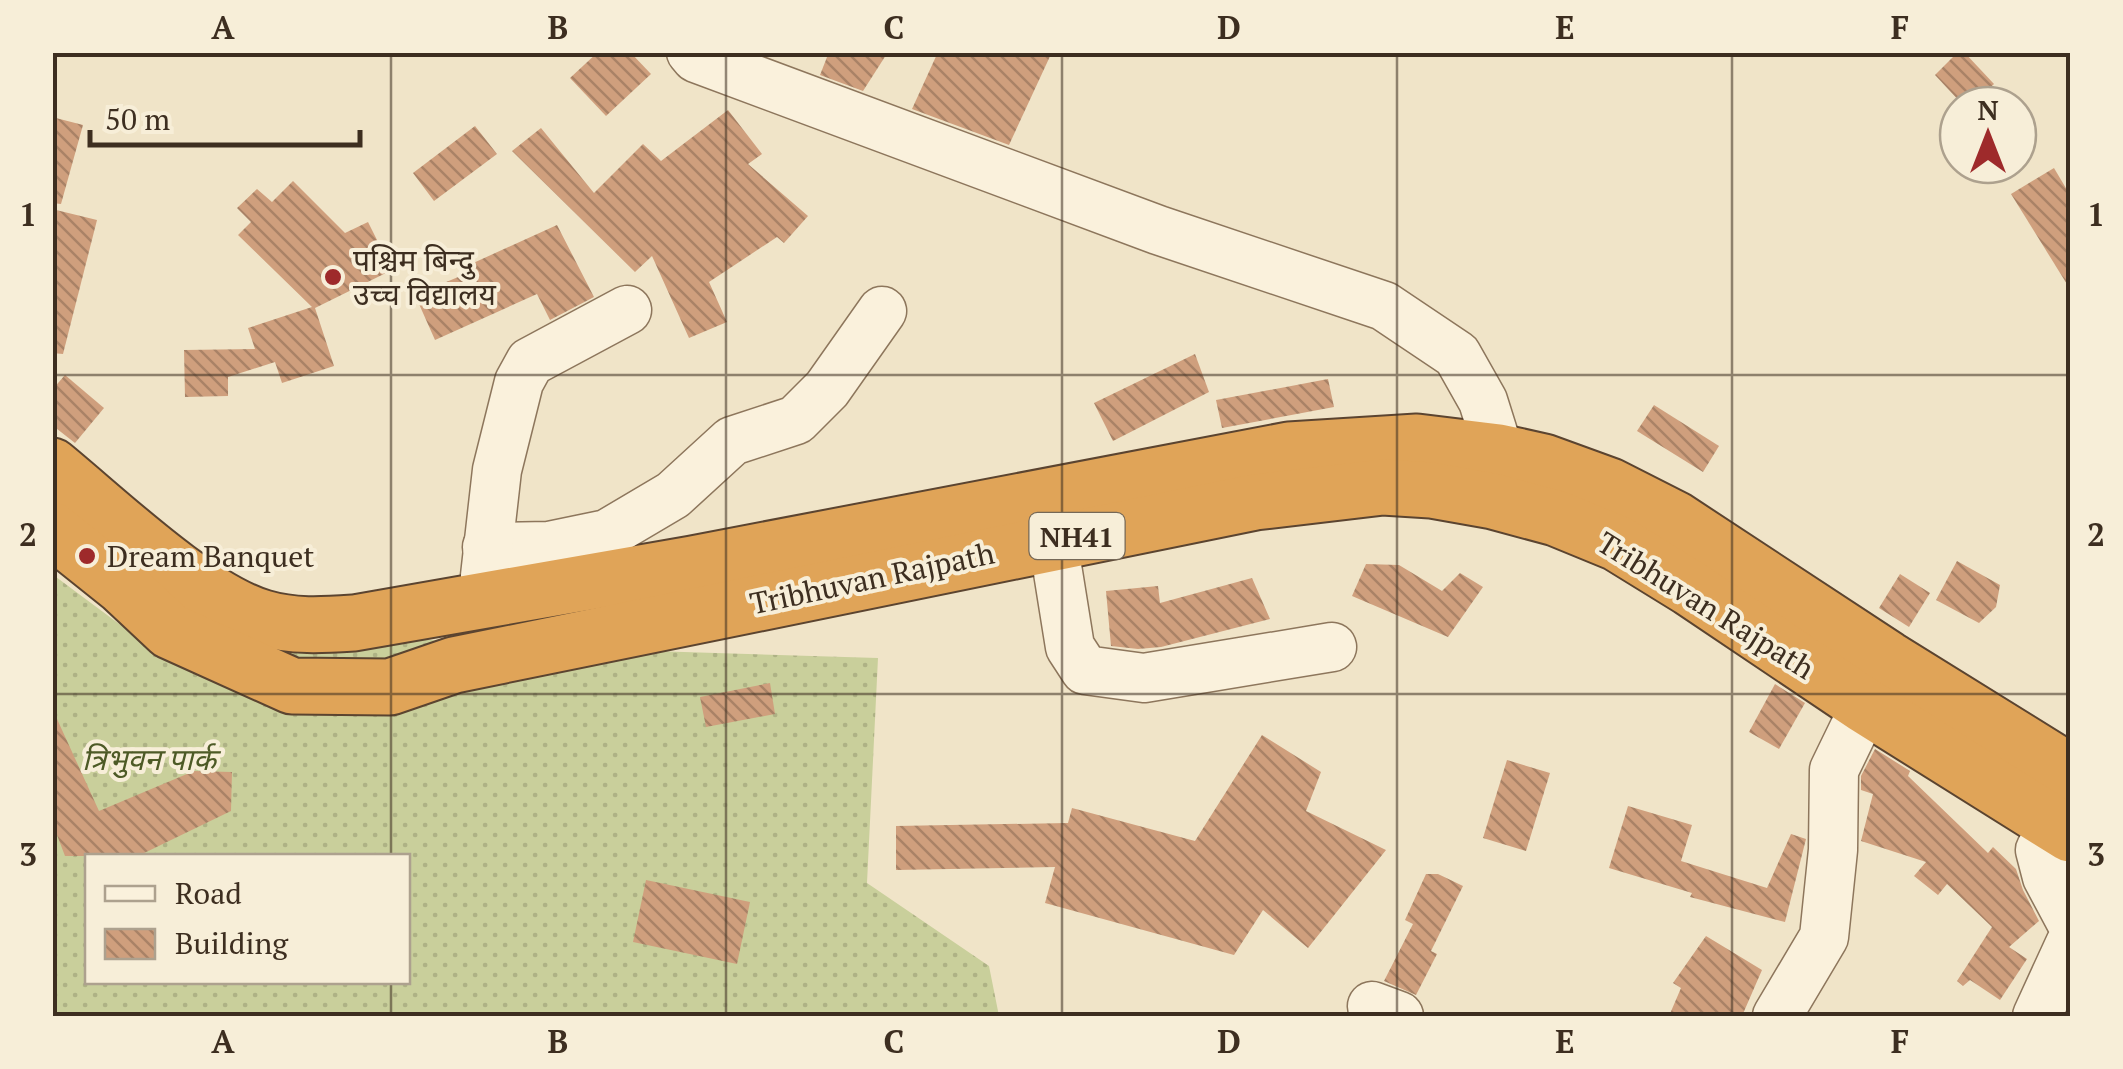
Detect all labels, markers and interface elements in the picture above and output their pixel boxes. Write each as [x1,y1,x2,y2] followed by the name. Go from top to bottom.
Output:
[211,6,235,48] text: A
[548,6,568,48] text: B
[884,6,904,48] text: C
[1217,6,1241,48] text: D
[1555,6,1575,48] text: E
[1891,6,1909,48] text: F
[90,85,360,147] scale bar
[1938,85,2038,185] north arrow
[1977,91,1999,128] text: N
[105,99,170,139] text: 50 m
[19,193,37,235] text: 1
[2087,193,2105,235] text: 1
[353,240,497,314] place label: पश्चिम बिन्दु उच्च विद्यालय
[322,266,344,288] marker: पश्चिम बिन्दु उच्च विद्यालय
[19,513,37,555] text: 2
[1030,513,1124,559] road number: NH41
[2087,513,2105,555] text: 2
[1590,522,1822,688] street label: Tribhuvan Rajpath
[746,533,998,623] street label: Tribhuvan Rajpath
[107,536,314,576] place label: Dream Banquet
[76,545,98,567] marker: Dream Banquet
[82,739,222,779] park label: त्रिभुवन पार्क
[19,833,37,875] text: 3
[2087,833,2105,875] text: 3
[85,854,410,984] legend
[175,873,242,913] text: Road
[175,923,289,963] text: Building
[211,1020,235,1062] text: A
[548,1020,568,1062] text: B
[884,1020,904,1062] text: C
[1217,1020,1241,1062] text: D
[1555,1020,1575,1062] text: E
[1891,1020,1909,1062] text: F

